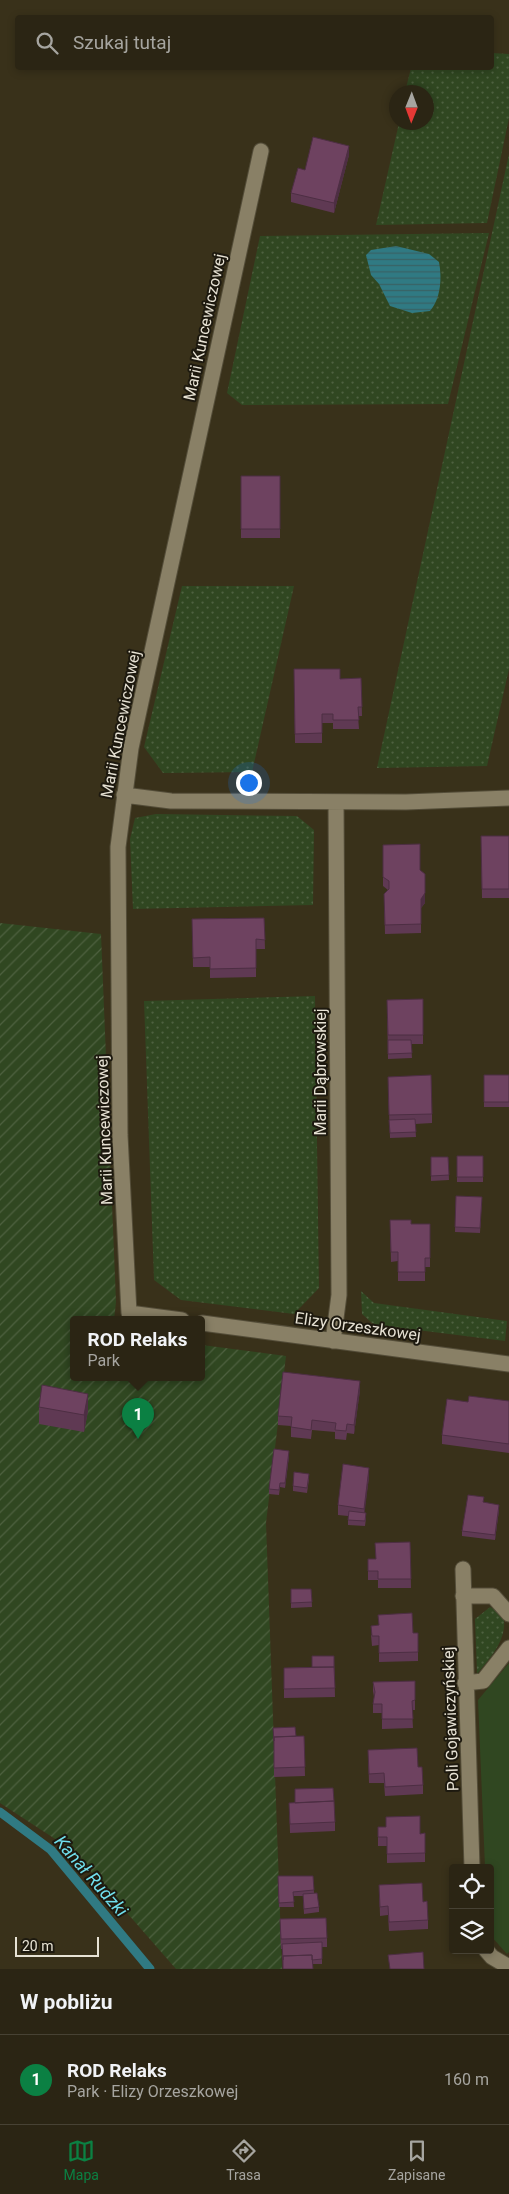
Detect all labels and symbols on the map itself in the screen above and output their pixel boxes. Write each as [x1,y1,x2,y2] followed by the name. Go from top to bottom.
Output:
[389,85,434,130] north arrow
[180,252,229,402] street label: Marii Kuncewiczowej
[97,649,144,799] street label: Marii Kuncewiczowej
[236,770,262,796] your location
[311,1008,330,1136] street label: Marii Dąbrowskiej
[92,1055,117,1205] street label: Marii Kuncewiczowej
[294,1308,422,1345] street label: Elizy Orzeszkowej
[122,1398,154,1439] pin: 1
[438,1646,463,1792] street label: Poli Gojawiczyńskiej
[50,1831,133,1921] water label: Kanał Rudzki
[15,1934,99,1957] scale bar

